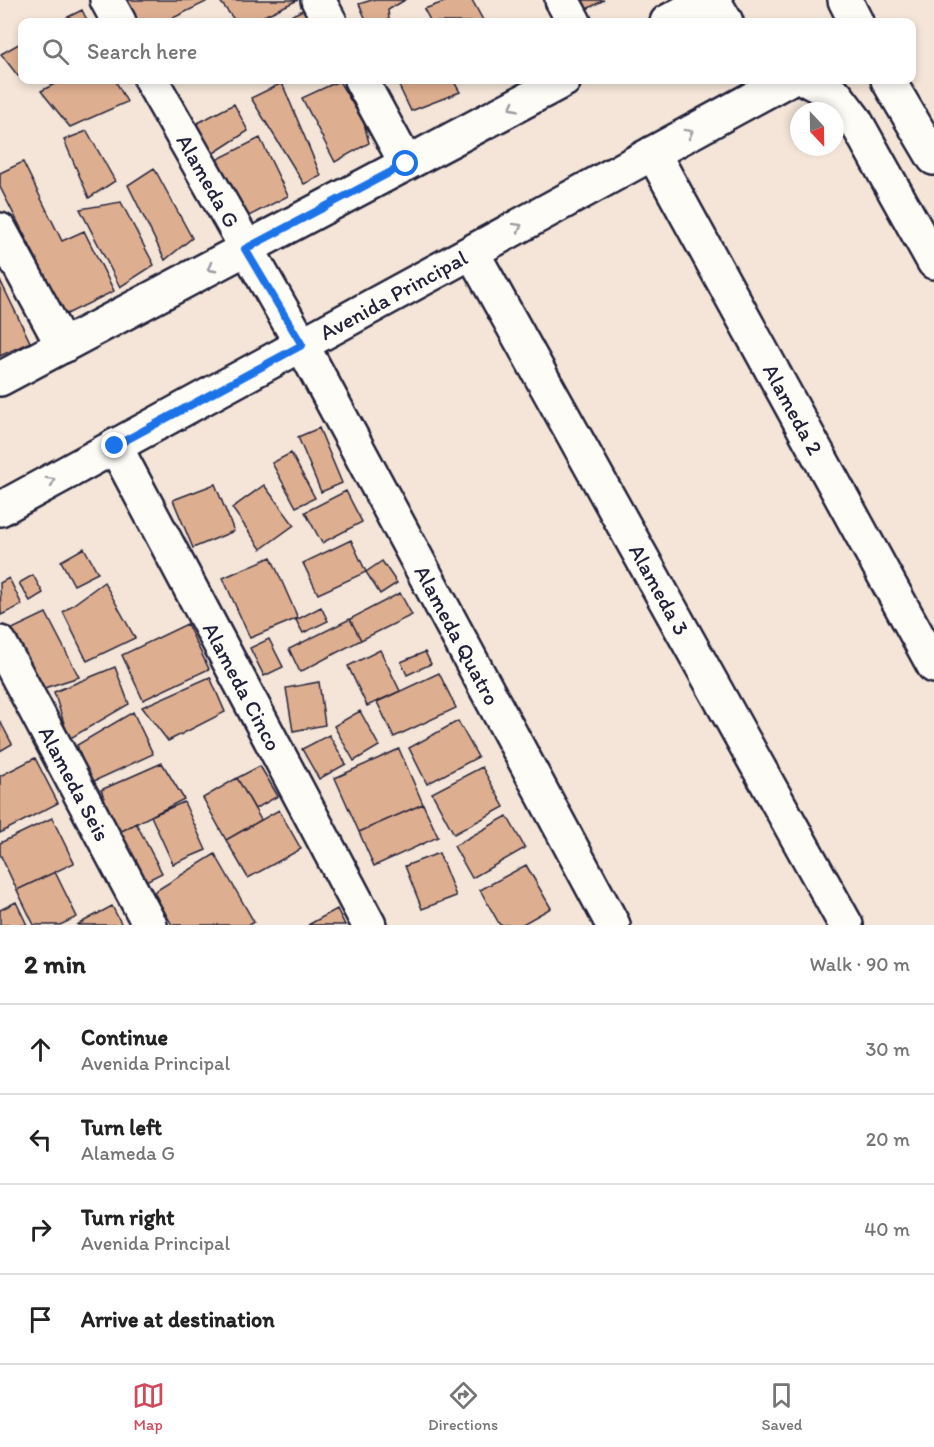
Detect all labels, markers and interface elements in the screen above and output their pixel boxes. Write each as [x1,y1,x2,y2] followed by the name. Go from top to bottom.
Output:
[18,18,916,84] search box
[39,35,72,68] icon: search
[87,38,197,65] text: Search here
[508,100,519,111] one-way arrow
[790,102,844,156] north arrow
[171,129,246,232] street label: Alameda G
[682,129,693,140] one-way arrow
[392,150,418,176] route start
[511,223,522,234] one-way arrow
[315,243,472,346] street label: Avenida Principal
[207,261,217,272] one-way arrow
[757,359,829,460] street label: Alameda 2
[101,432,127,458] route end
[45,477,56,488] one-way arrow
[623,539,696,640] street label: Alameda 3
[409,560,506,710] street label: Alameda Quatro
[197,617,288,755] street label: Alameda Cinco
[33,721,116,846] street label: Alameda Seis
[24,948,86,980] text: 2 min
[809,952,910,976] text: Walk · 90 m
[81,1024,168,1051] text: Continue
[24,1033,57,1066] icon: ahead
[865,1037,910,1061] text: 30 m
[81,1051,230,1075] text: Avenida Principal
[81,1114,162,1141] text: Turn left
[24,1123,57,1156] icon: left
[866,1127,910,1151] text: 20 m
[81,1141,175,1165] text: Alameda G
[81,1204,175,1231] text: Turn right
[24,1213,57,1246] icon: right
[864,1217,910,1241] text: 40 m
[81,1231,230,1255] text: Avenida Principal
[24,1303,57,1336] icon: arrive
[81,1306,275,1333] text: Arrive at destination
[132,1379,165,1434] tab: Map
[428,1379,498,1434] tab: Directions
[762,1379,802,1434] tab: Saved

